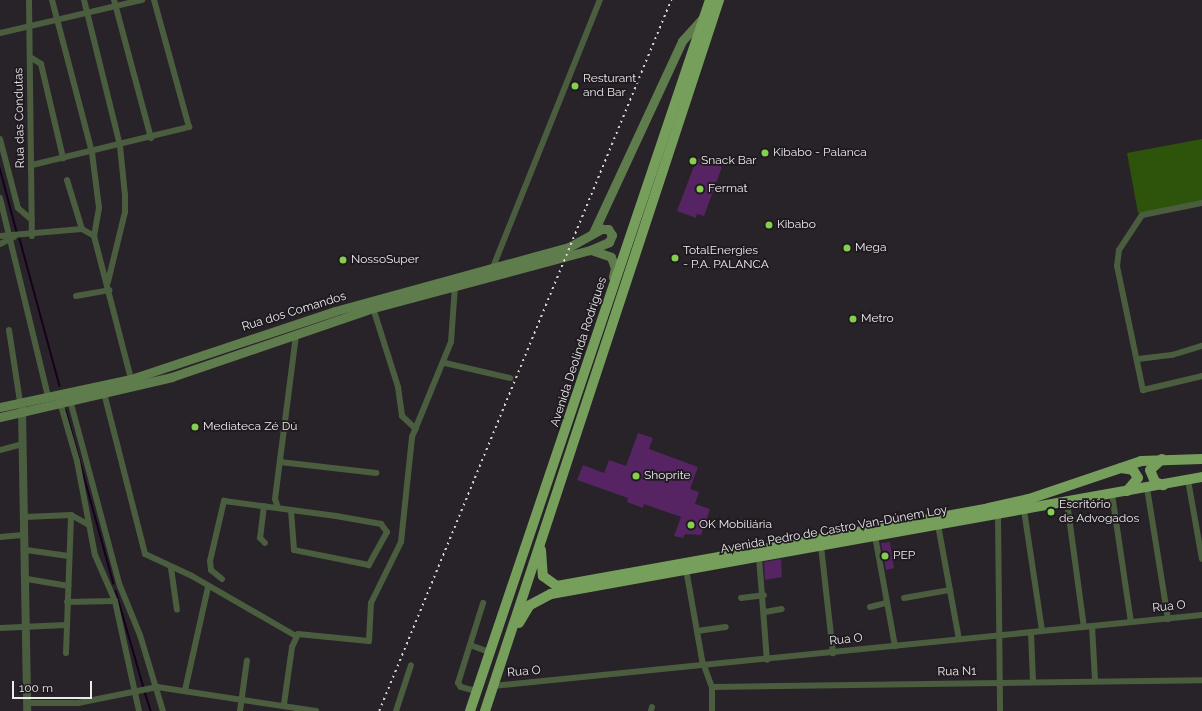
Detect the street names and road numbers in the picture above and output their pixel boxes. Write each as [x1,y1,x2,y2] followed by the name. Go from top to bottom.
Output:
[12,68,28,168] street label: Rua das Condutas
[548,275,610,429] street label: Avenida Deolinda Rodrigues
[240,289,348,335] street label: Rua dos Comandos
[719,503,949,557] street label: Avenida Pedro de Castro Van-Dúnem Loy
[1152,598,1186,616] street label: Rua O
[829,631,863,649] street label: Rua O
[507,663,541,681] street label: Rua O
[937,664,977,680] street label: Rua N1

